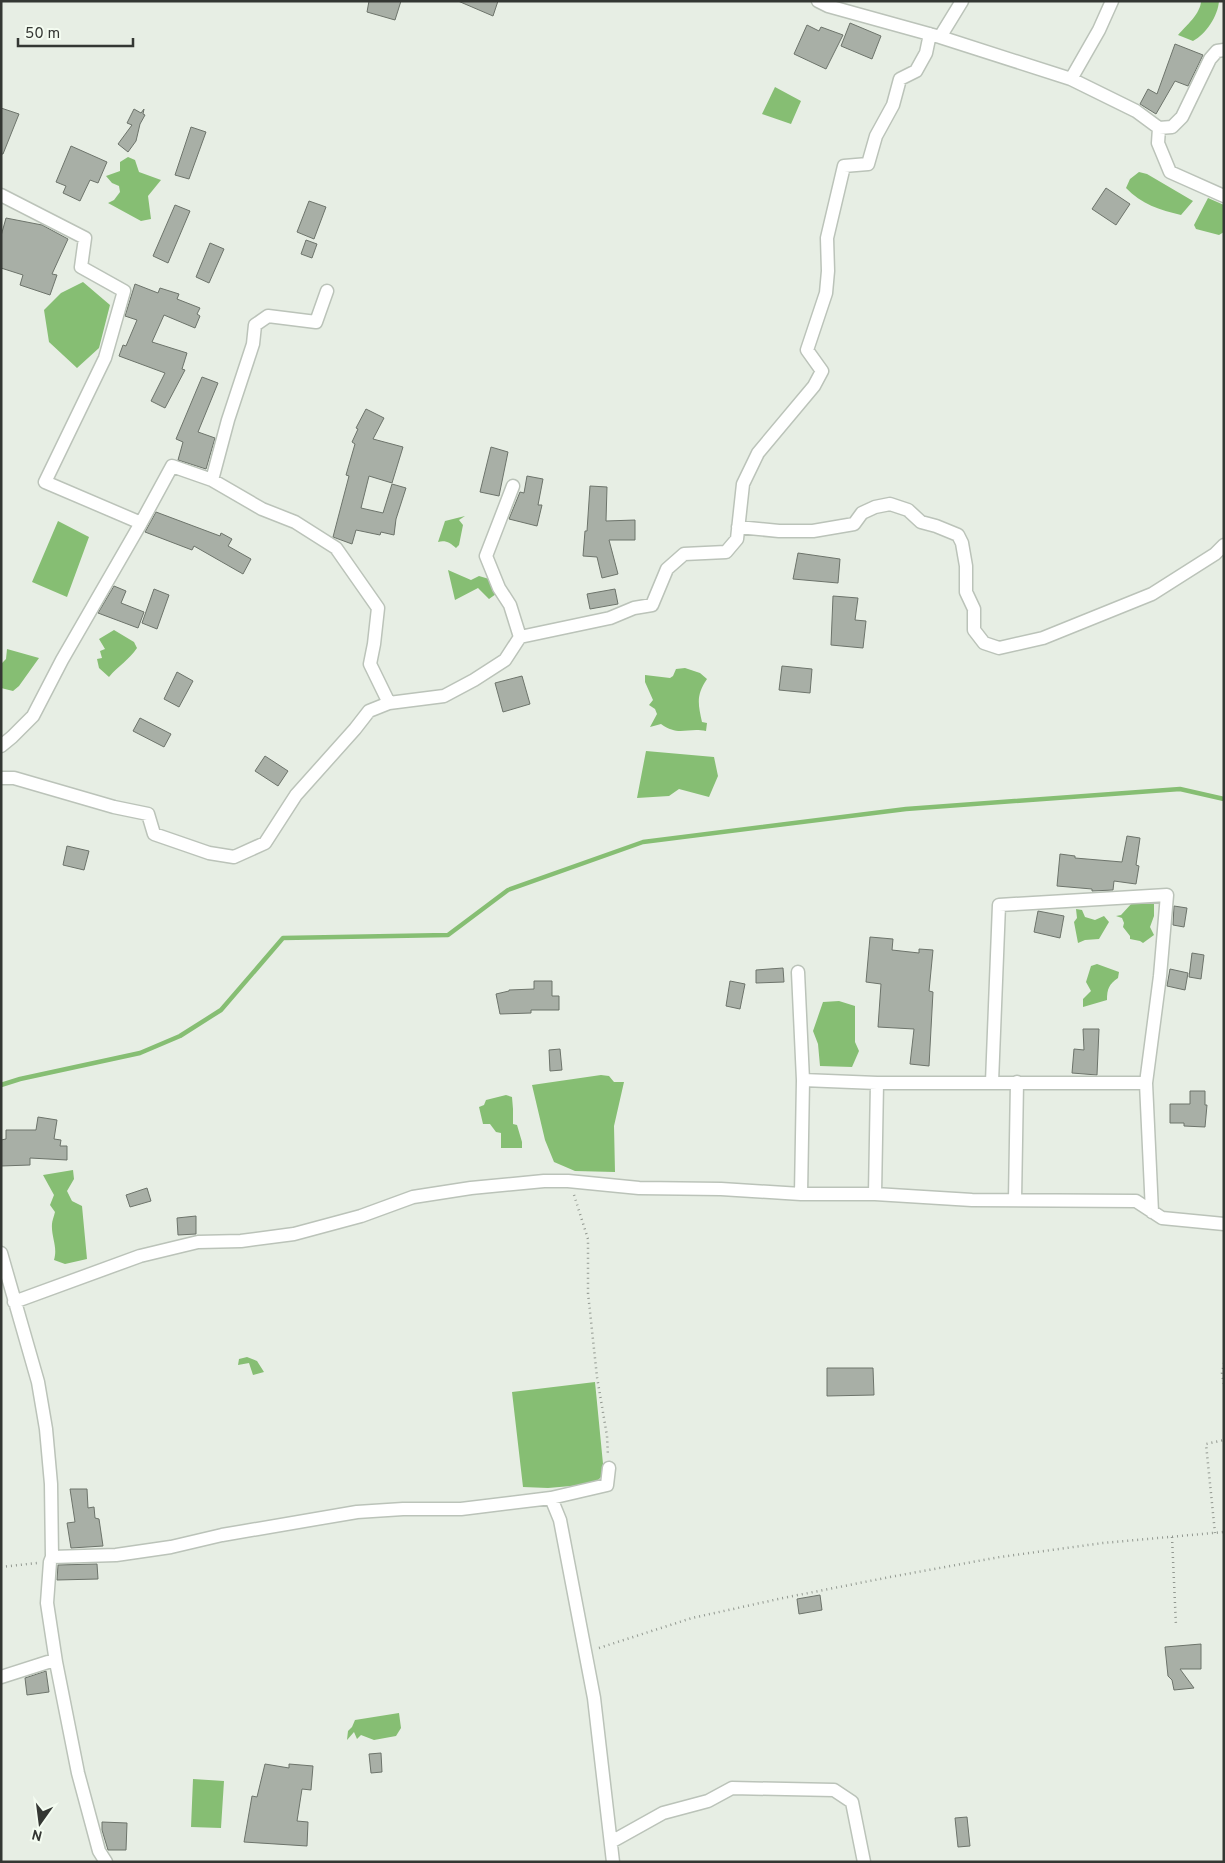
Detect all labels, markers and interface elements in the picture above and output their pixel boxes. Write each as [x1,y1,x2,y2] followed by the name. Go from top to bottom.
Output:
[18,15,132,47] scale bar
[25,25,60,44] text: 50 m
[15,1798,65,1848] north arrow
[30,1825,44,1844] text: N

